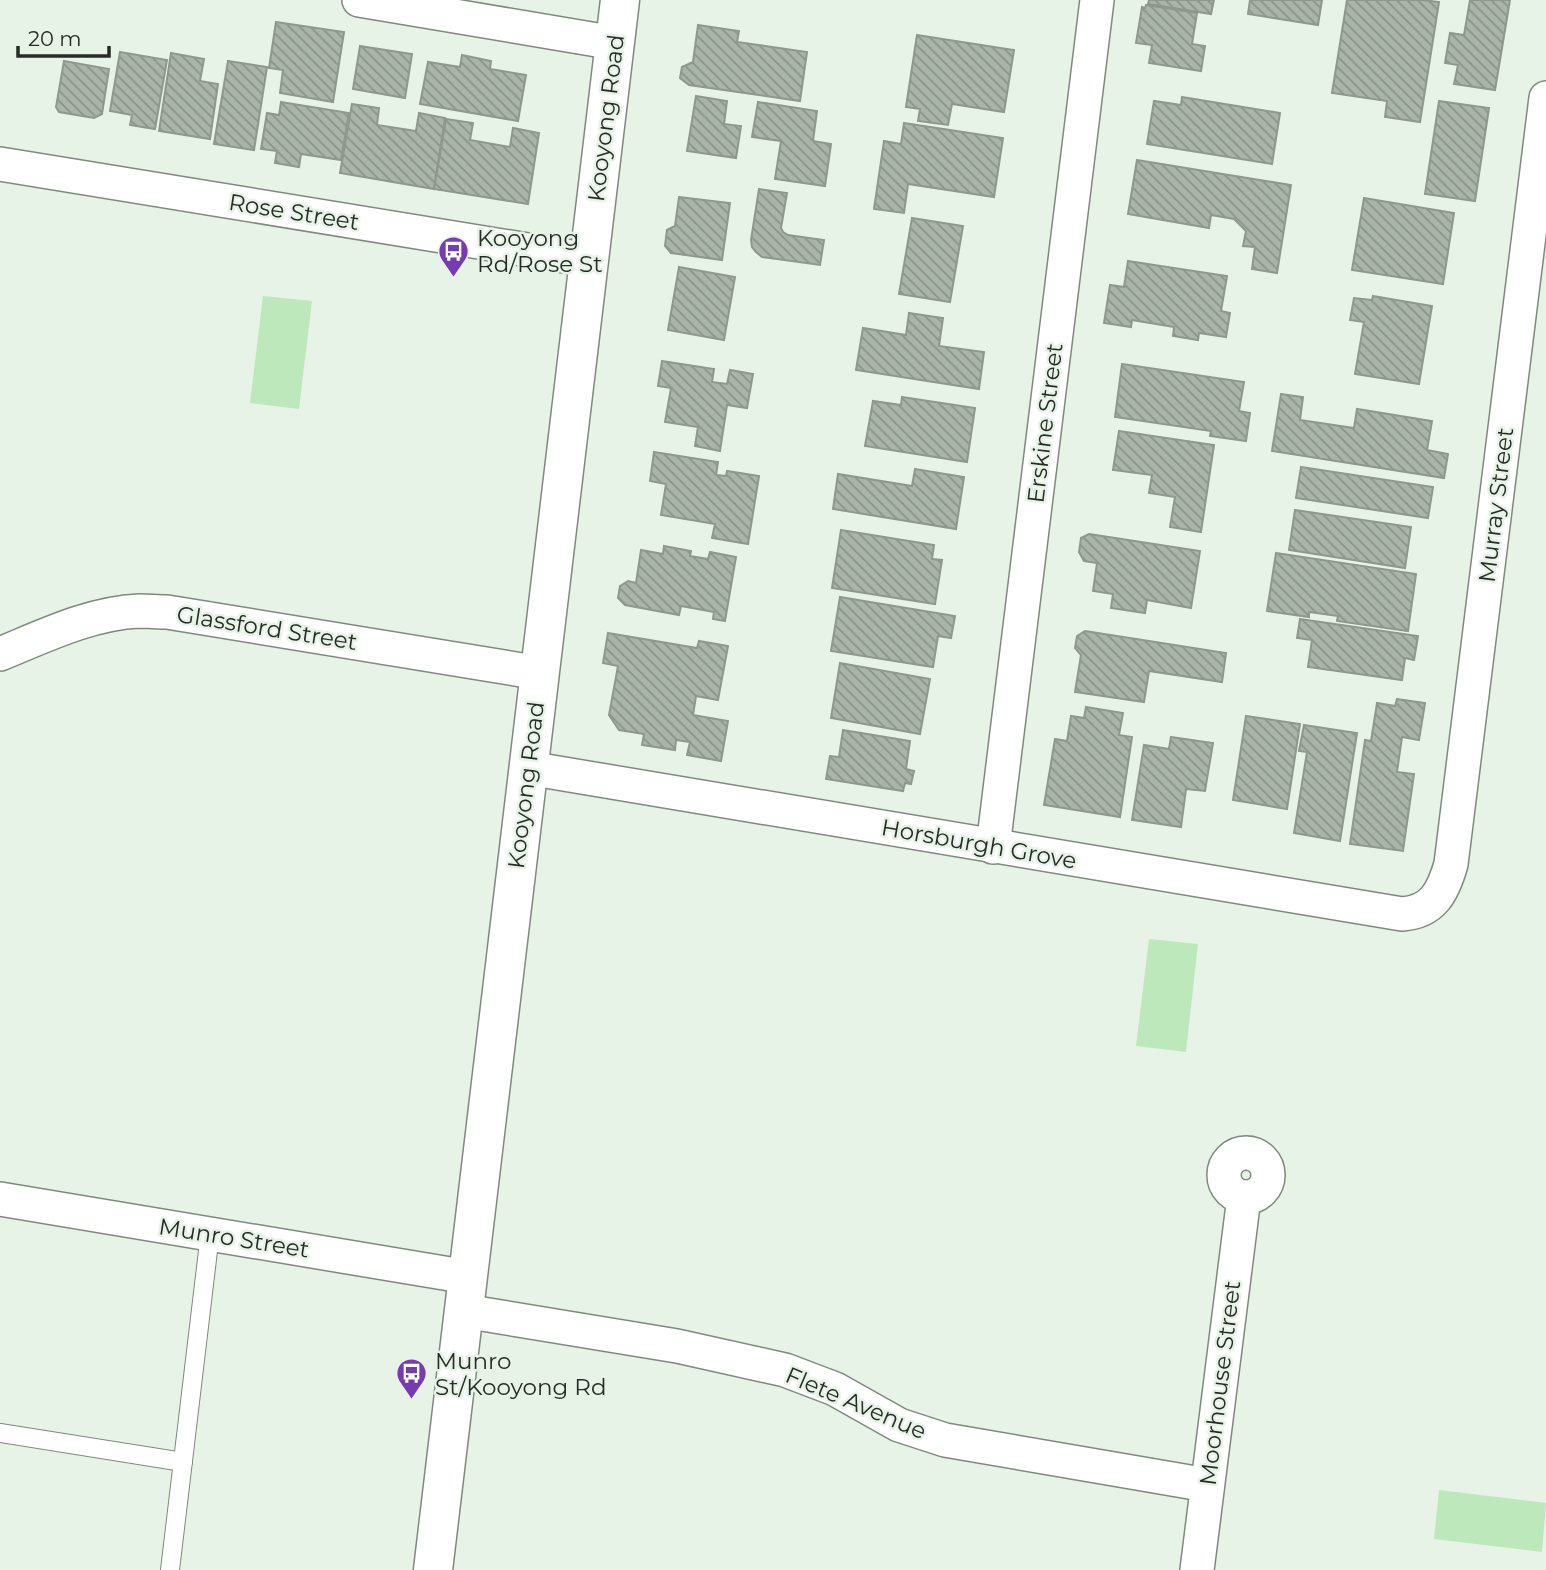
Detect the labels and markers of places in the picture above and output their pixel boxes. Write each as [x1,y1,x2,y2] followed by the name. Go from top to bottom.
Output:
[477,224,603,278] place label: Kooyong Rd/Rose St
[437,234,471,278] bus stop icon: Kooyong Rd/Rose St
[435,1347,607,1401] place label: Munro St/Kooyong Rd
[395,1357,429,1401] bus stop icon: Munro St/Kooyong Rd

